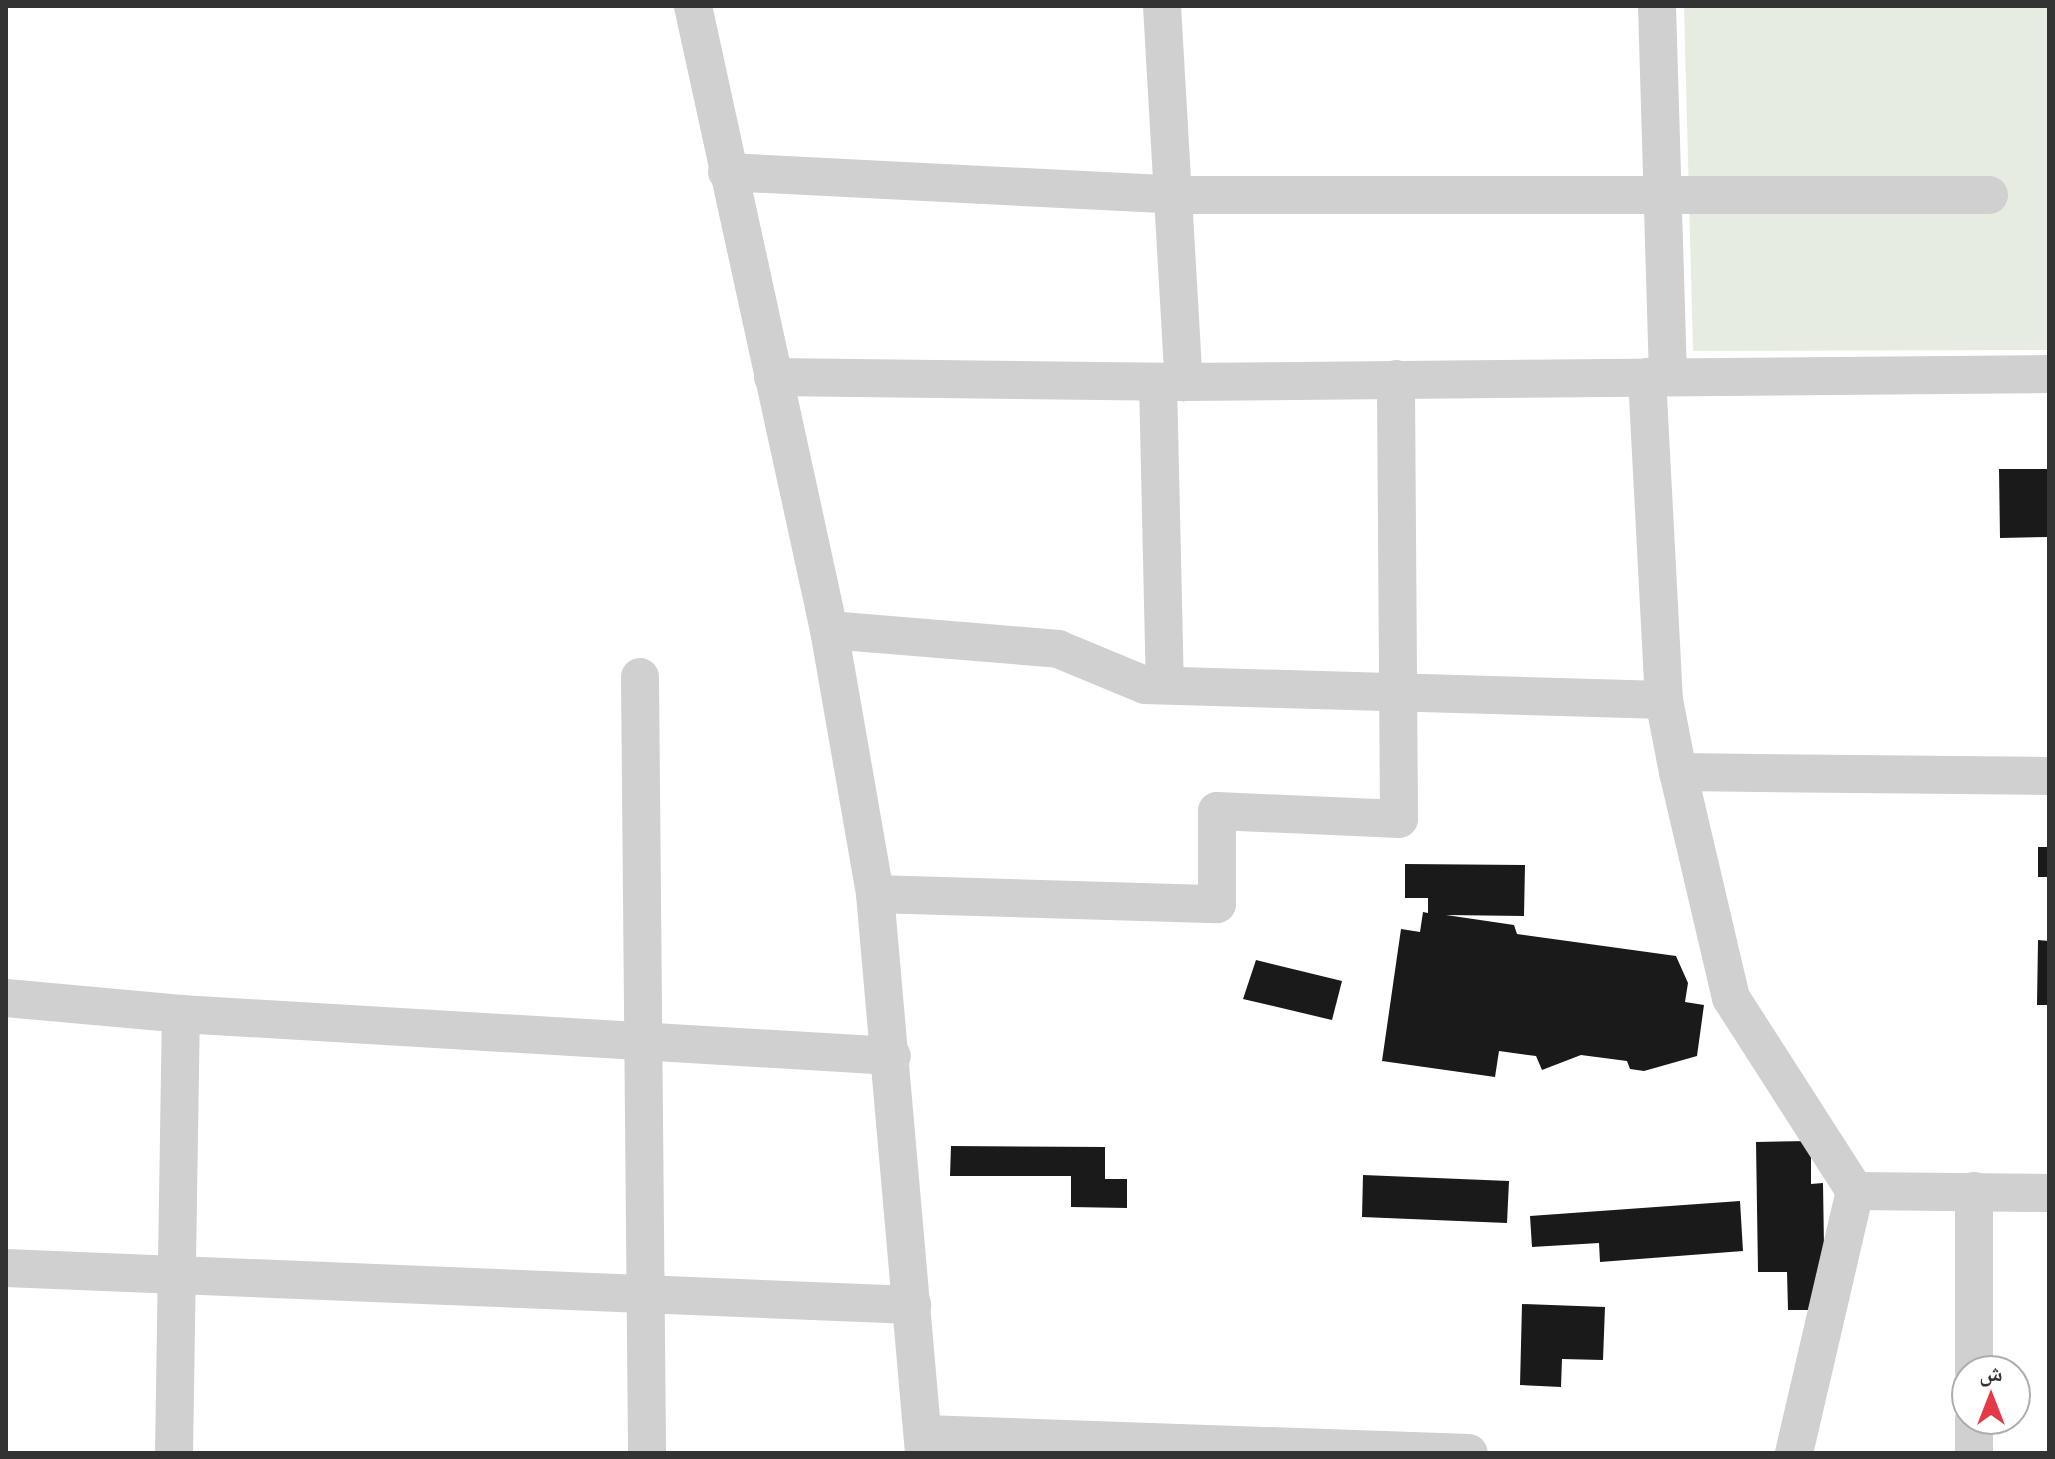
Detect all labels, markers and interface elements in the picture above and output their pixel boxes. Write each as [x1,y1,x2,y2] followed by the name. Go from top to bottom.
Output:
[1951,1355,2031,1435] north arrow
[1979,1360,2003,1385] text: ش

